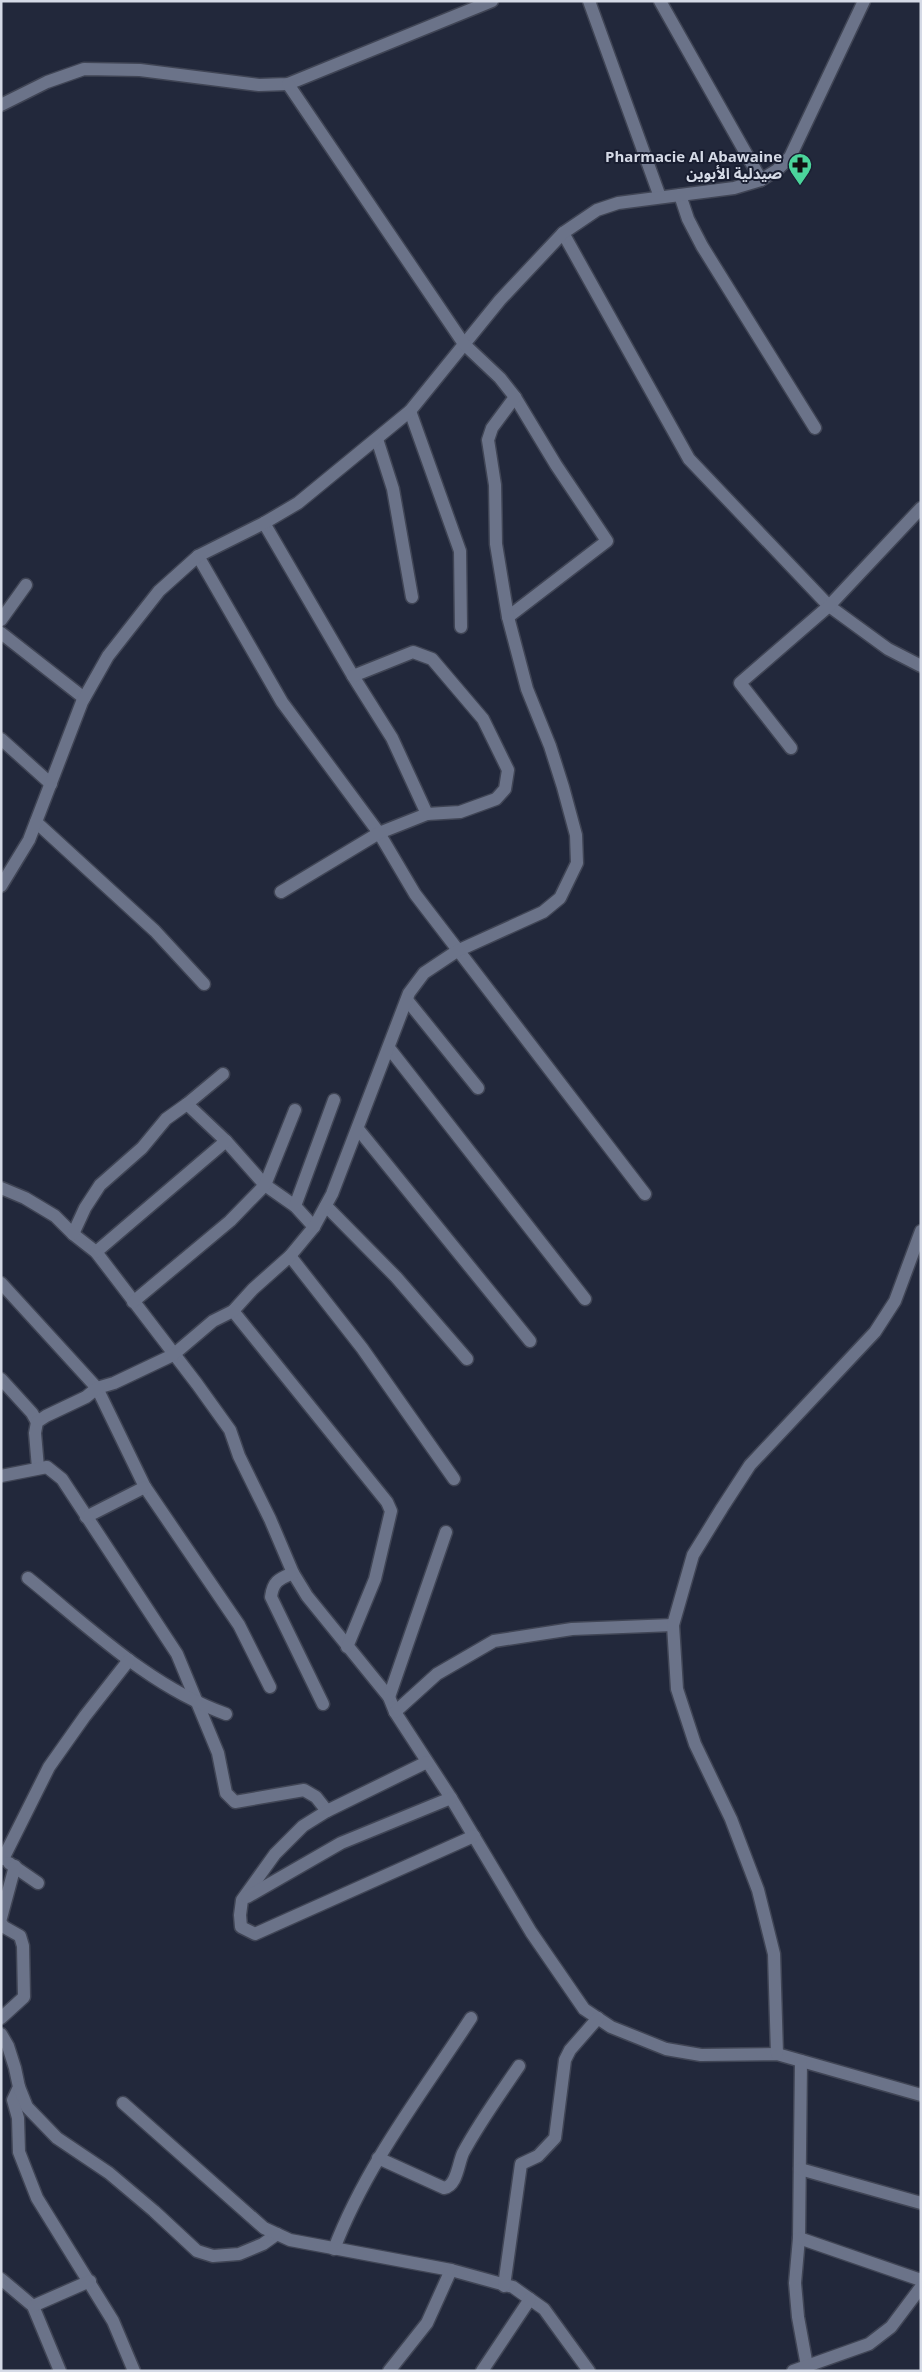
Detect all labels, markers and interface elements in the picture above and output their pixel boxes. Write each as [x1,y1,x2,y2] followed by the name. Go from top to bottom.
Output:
[605,146,782,183] place label: Pharmacie Al Abawaine صيدلية الأبوين
[787,152,813,186] pharmacy icon: Pharmacie Al Abawaine صيدلية الأبوين

